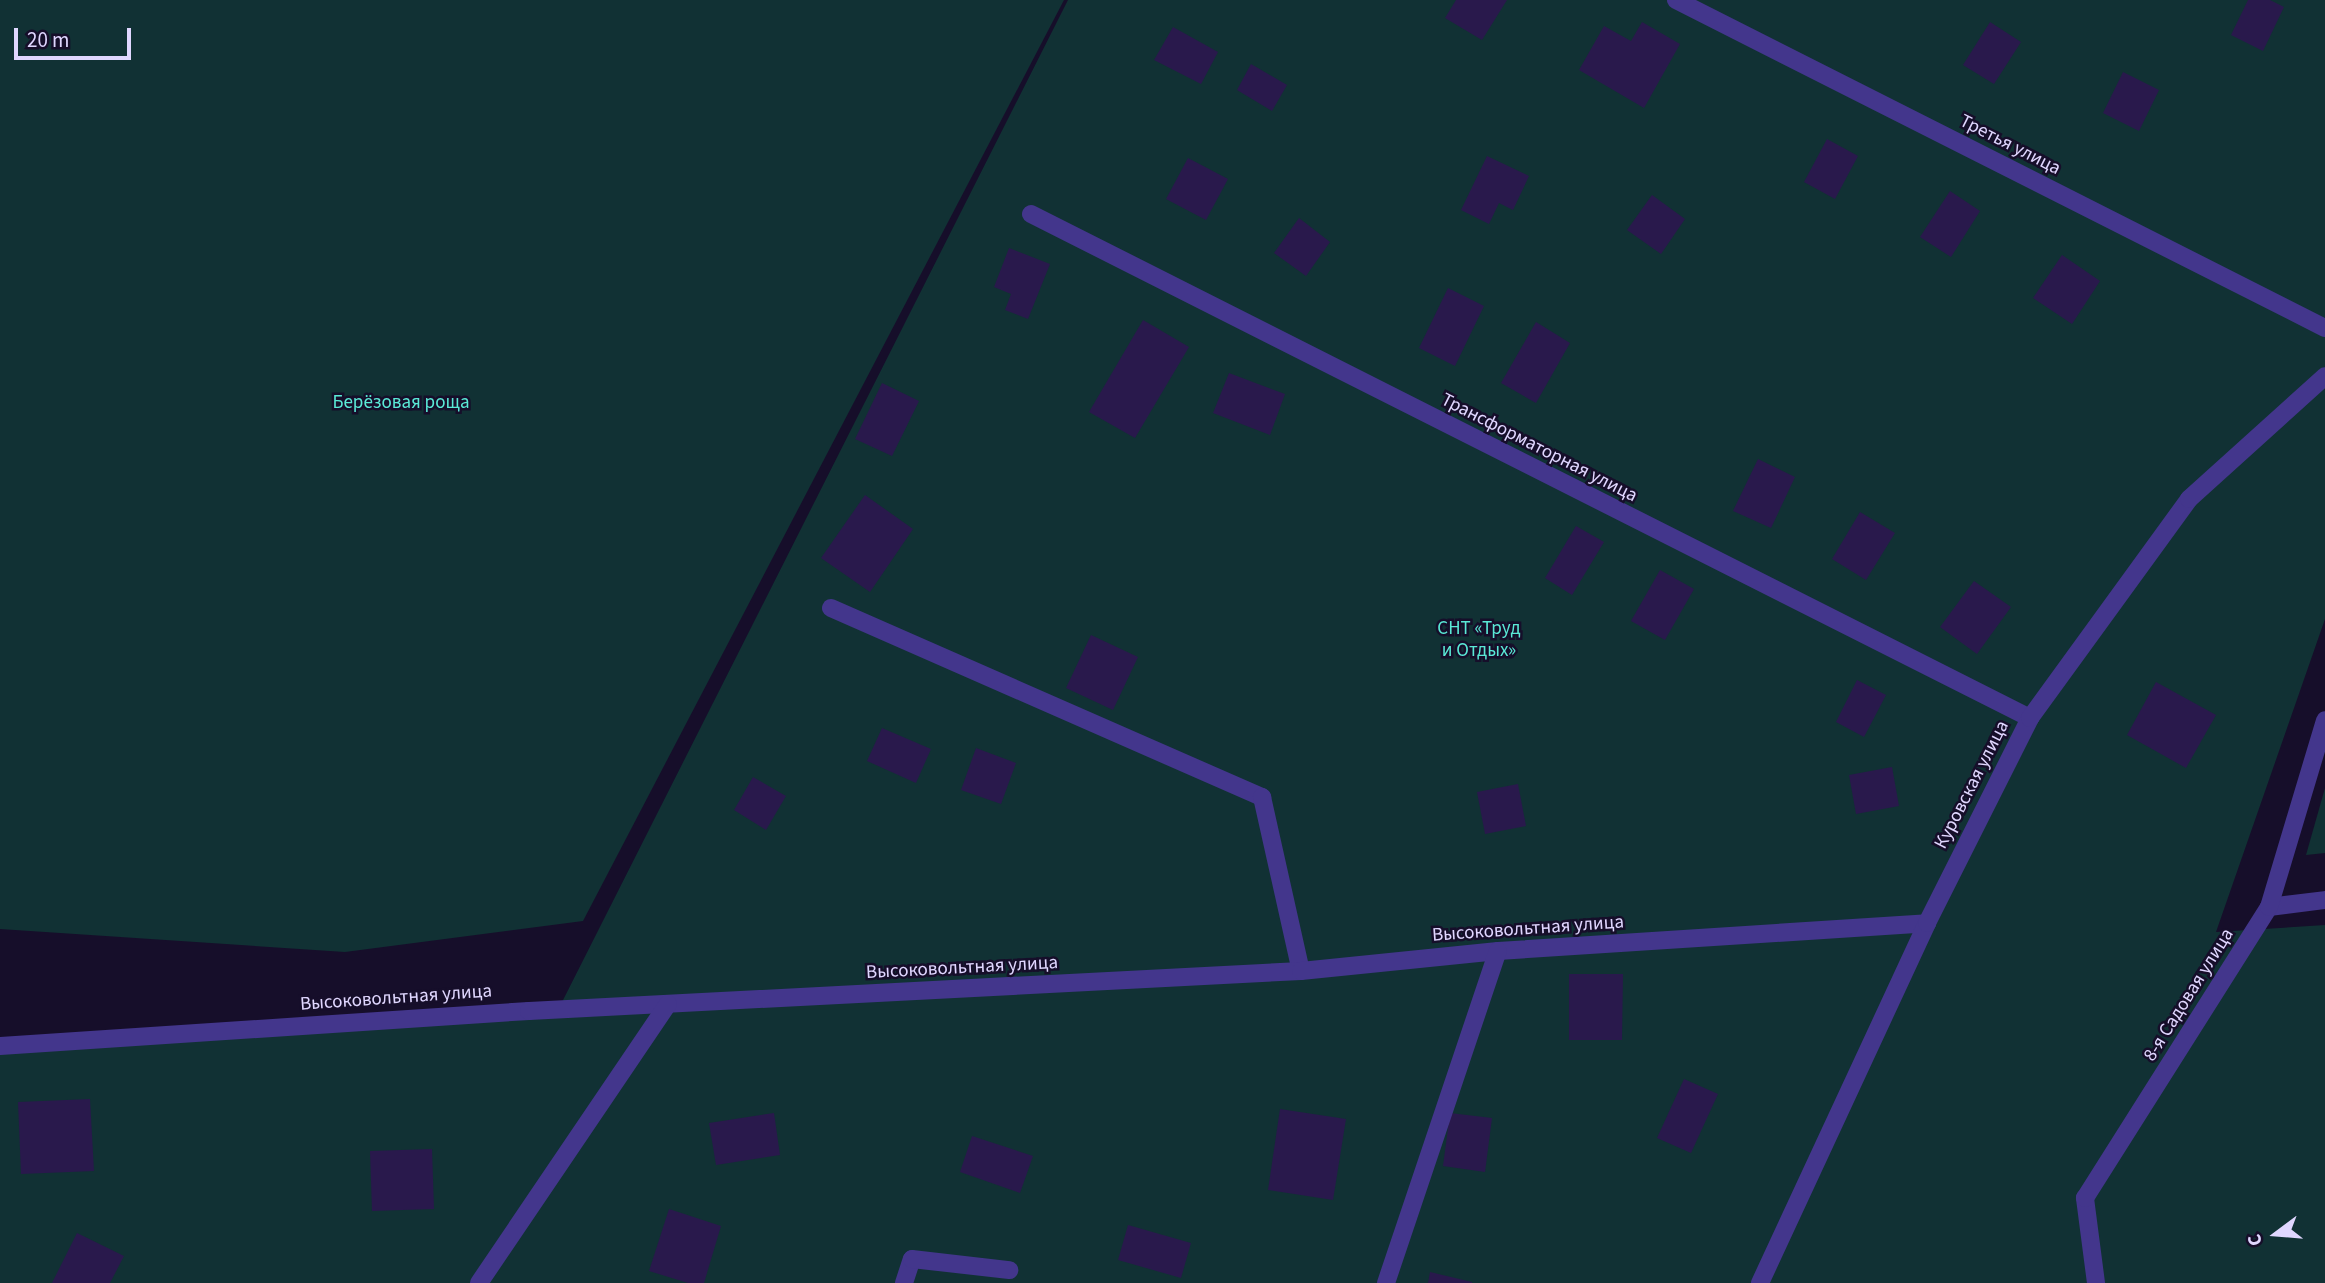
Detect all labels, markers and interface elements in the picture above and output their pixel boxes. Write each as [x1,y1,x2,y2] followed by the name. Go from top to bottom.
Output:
[18,14,135,58] scale bar
[27,25,69,55] text: 20 m
[1956,110,2064,180] street label: Третья улица
[1437,389,1641,507] street label: Трансформаторная улица
[332,392,470,414] park label: Берёзовая роща
[1437,618,1521,662] park label: СНТ «Труд и Отдых»
[1930,717,2014,853] street label: Куровская улица
[1431,911,1625,947] street label: Высоковольтная улица
[2139,924,2239,1066] street label: 8-я Садовая улица
[865,952,1059,984] street label: Высоковольтная улица
[299,980,493,1016] street label: Высоковольтная улица
[2241,1199,2311,1269] north arrow
[2241,1231,2270,1249] text: С

